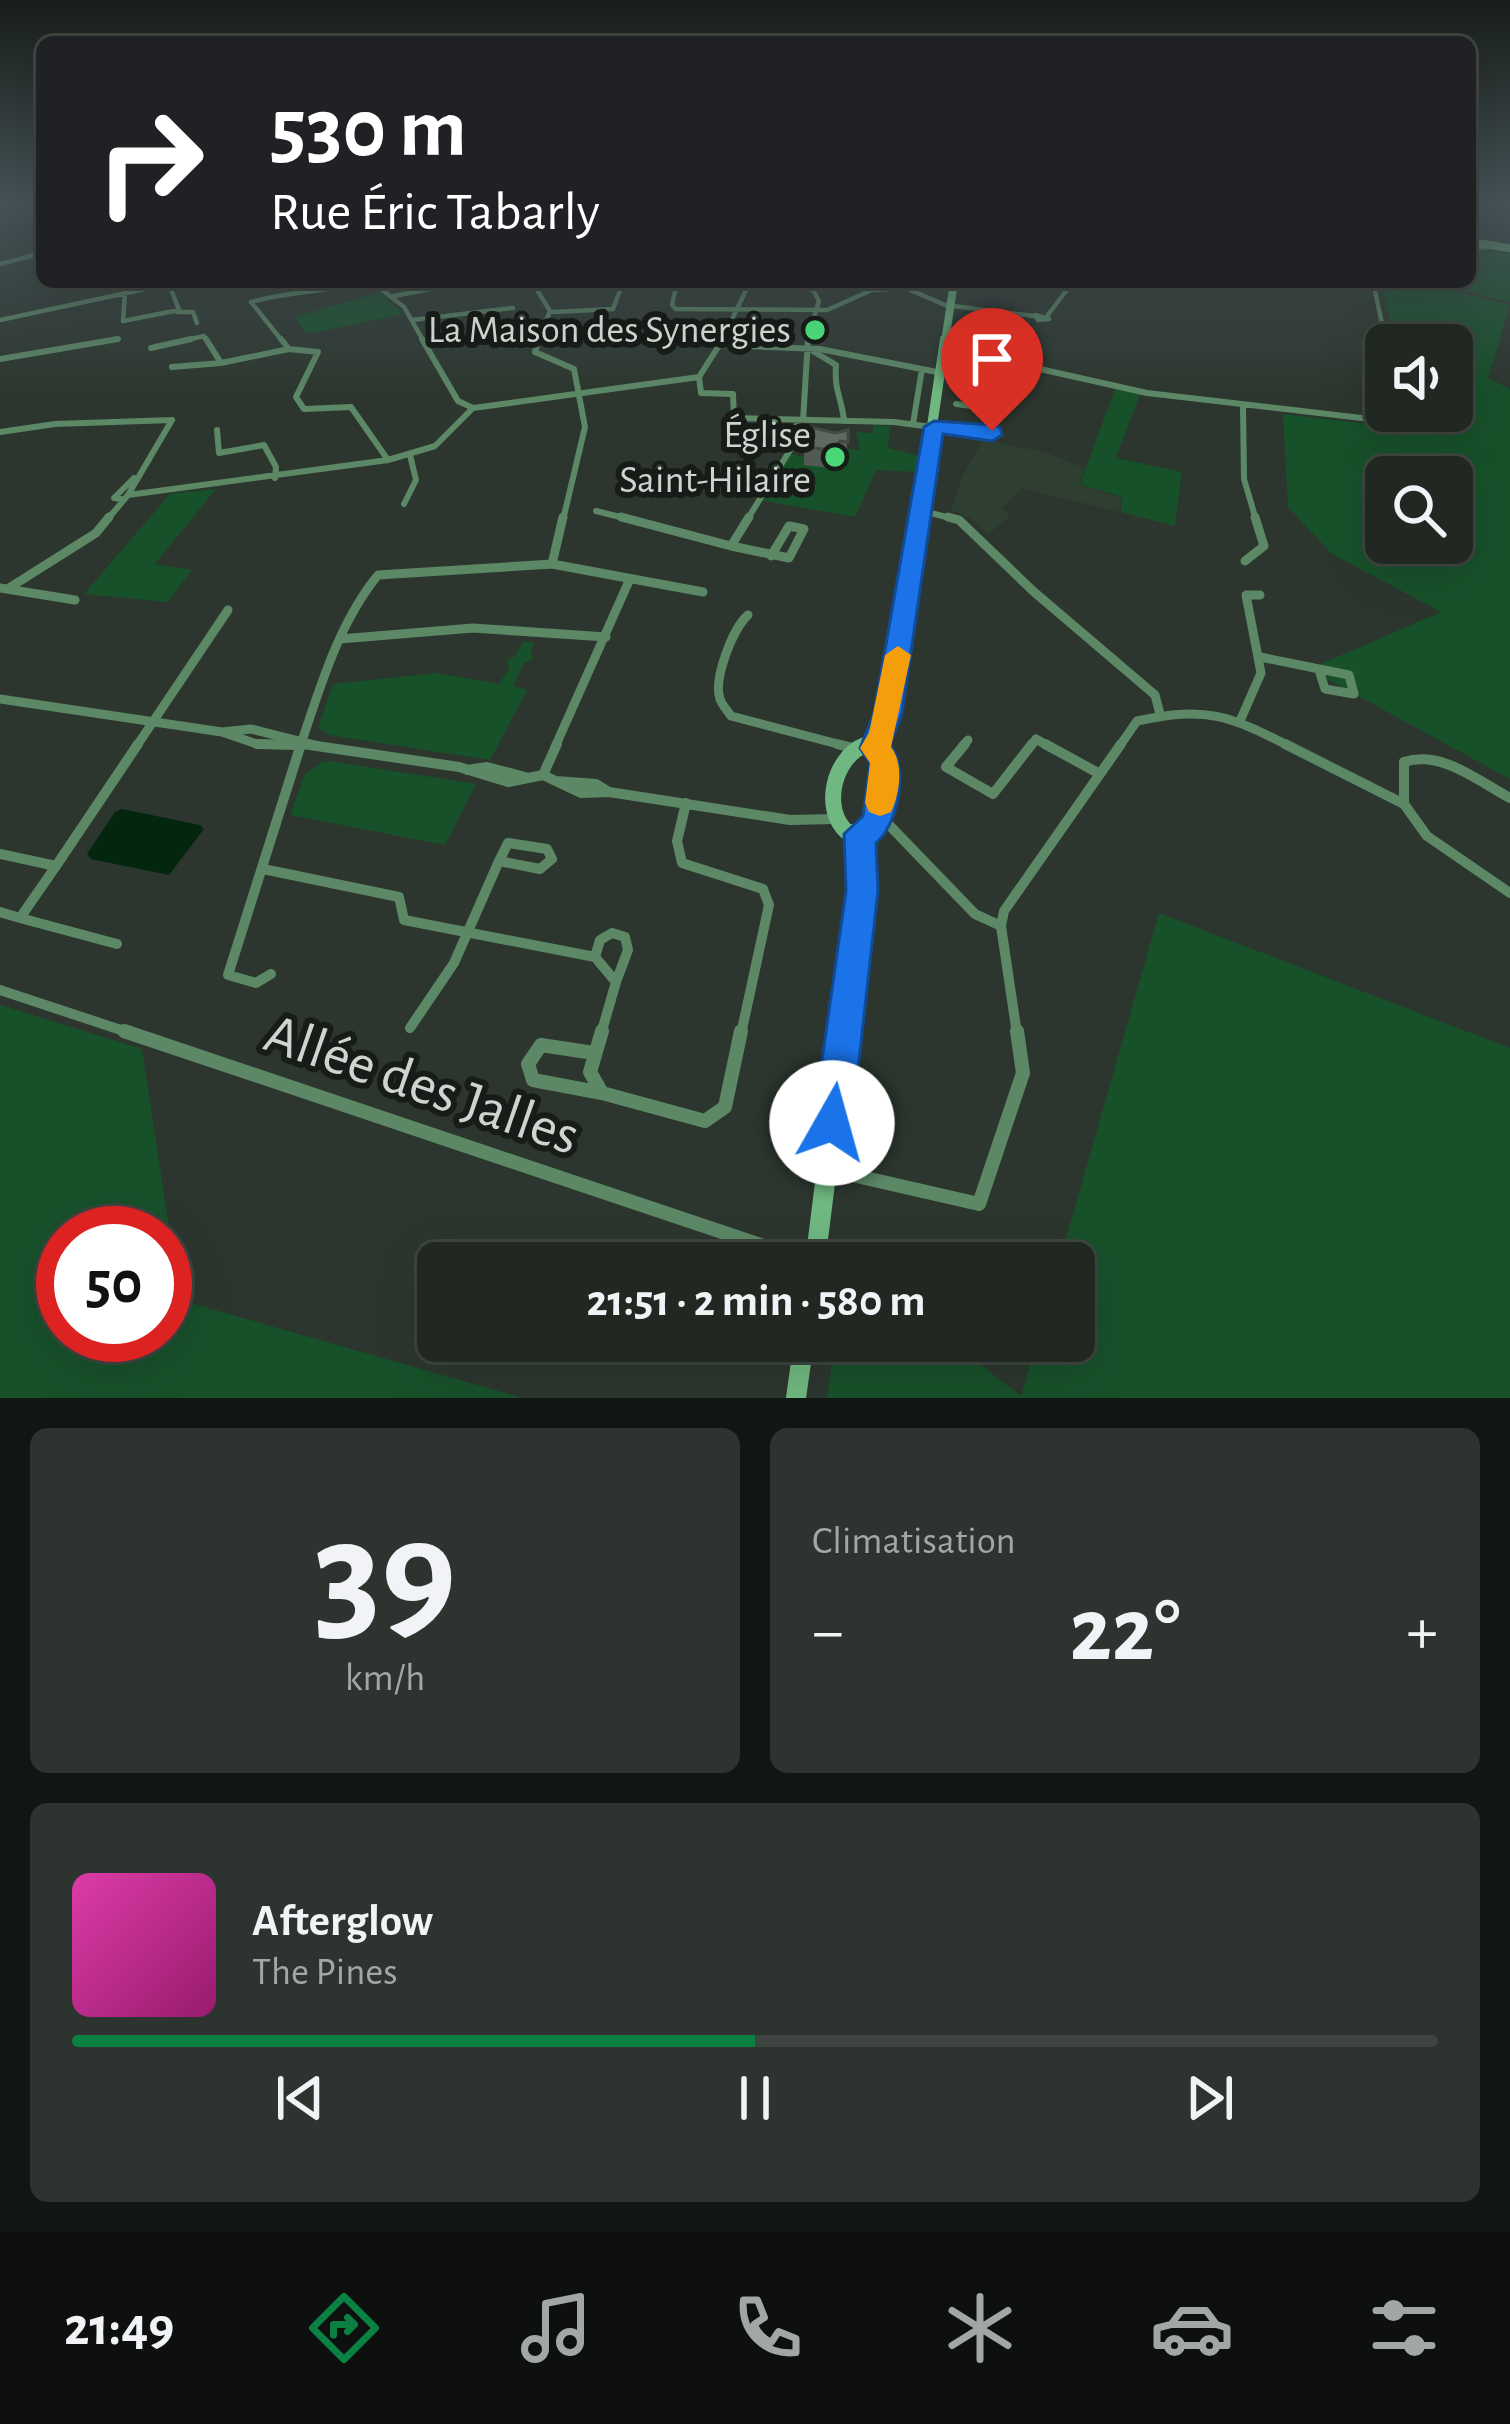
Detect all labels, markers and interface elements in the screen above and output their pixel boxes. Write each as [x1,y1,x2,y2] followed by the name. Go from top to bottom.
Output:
[72,84,228,240] icon: right
[270,88,467,172] text: 530 m
[270,186,600,240] text: Rue Éric Tabarly
[941,308,1043,431] pin
[428,311,791,350] place label: La Maison des Synergies
[802,317,828,343] marker: La Maison des Synergies
[1365,324,1473,564] map controls
[1365,324,1473,432] button: sound
[959,326,1025,392] icon: arrive
[619,413,811,500] place label: Église Saint-Hilaire
[822,444,848,470] marker: Église Saint-Hilaire
[1365,456,1473,564] button: search
[258,1005,586,1165] street label: Allée des Jalles
[769,1060,895,1186] position arrow
[36,1206,192,1362] speed limit sign: 50
[586,1279,926,1324] text: 21:51 · 2 min · 580 m
[314,1499,456,1655] text: 39
[812,1522,1016,1561] text: Climatisation
[1069,1587,1181,1677] text: 22°
[812,1599,844,1665] text: −
[1406,1599,1438,1665] text: +
[345,1659,425,1698] text: km/h
[252,1899,433,1944] text: Afterglow
[252,1953,398,1992] text: The Pines
[267,2065,333,2131] icon: previous
[722,2065,788,2131] icon: pause
[1177,2065,1243,2131] icon: next
[302,2286,386,2370] icon: directions
[514,2286,598,2370] icon: music
[726,2286,810,2370] icon: phone
[938,2286,1022,2370] icon: climate
[1150,2286,1234,2370] icon: car
[1362,2286,1446,2370] icon: filters
[64,2301,174,2355] text: 21:49

